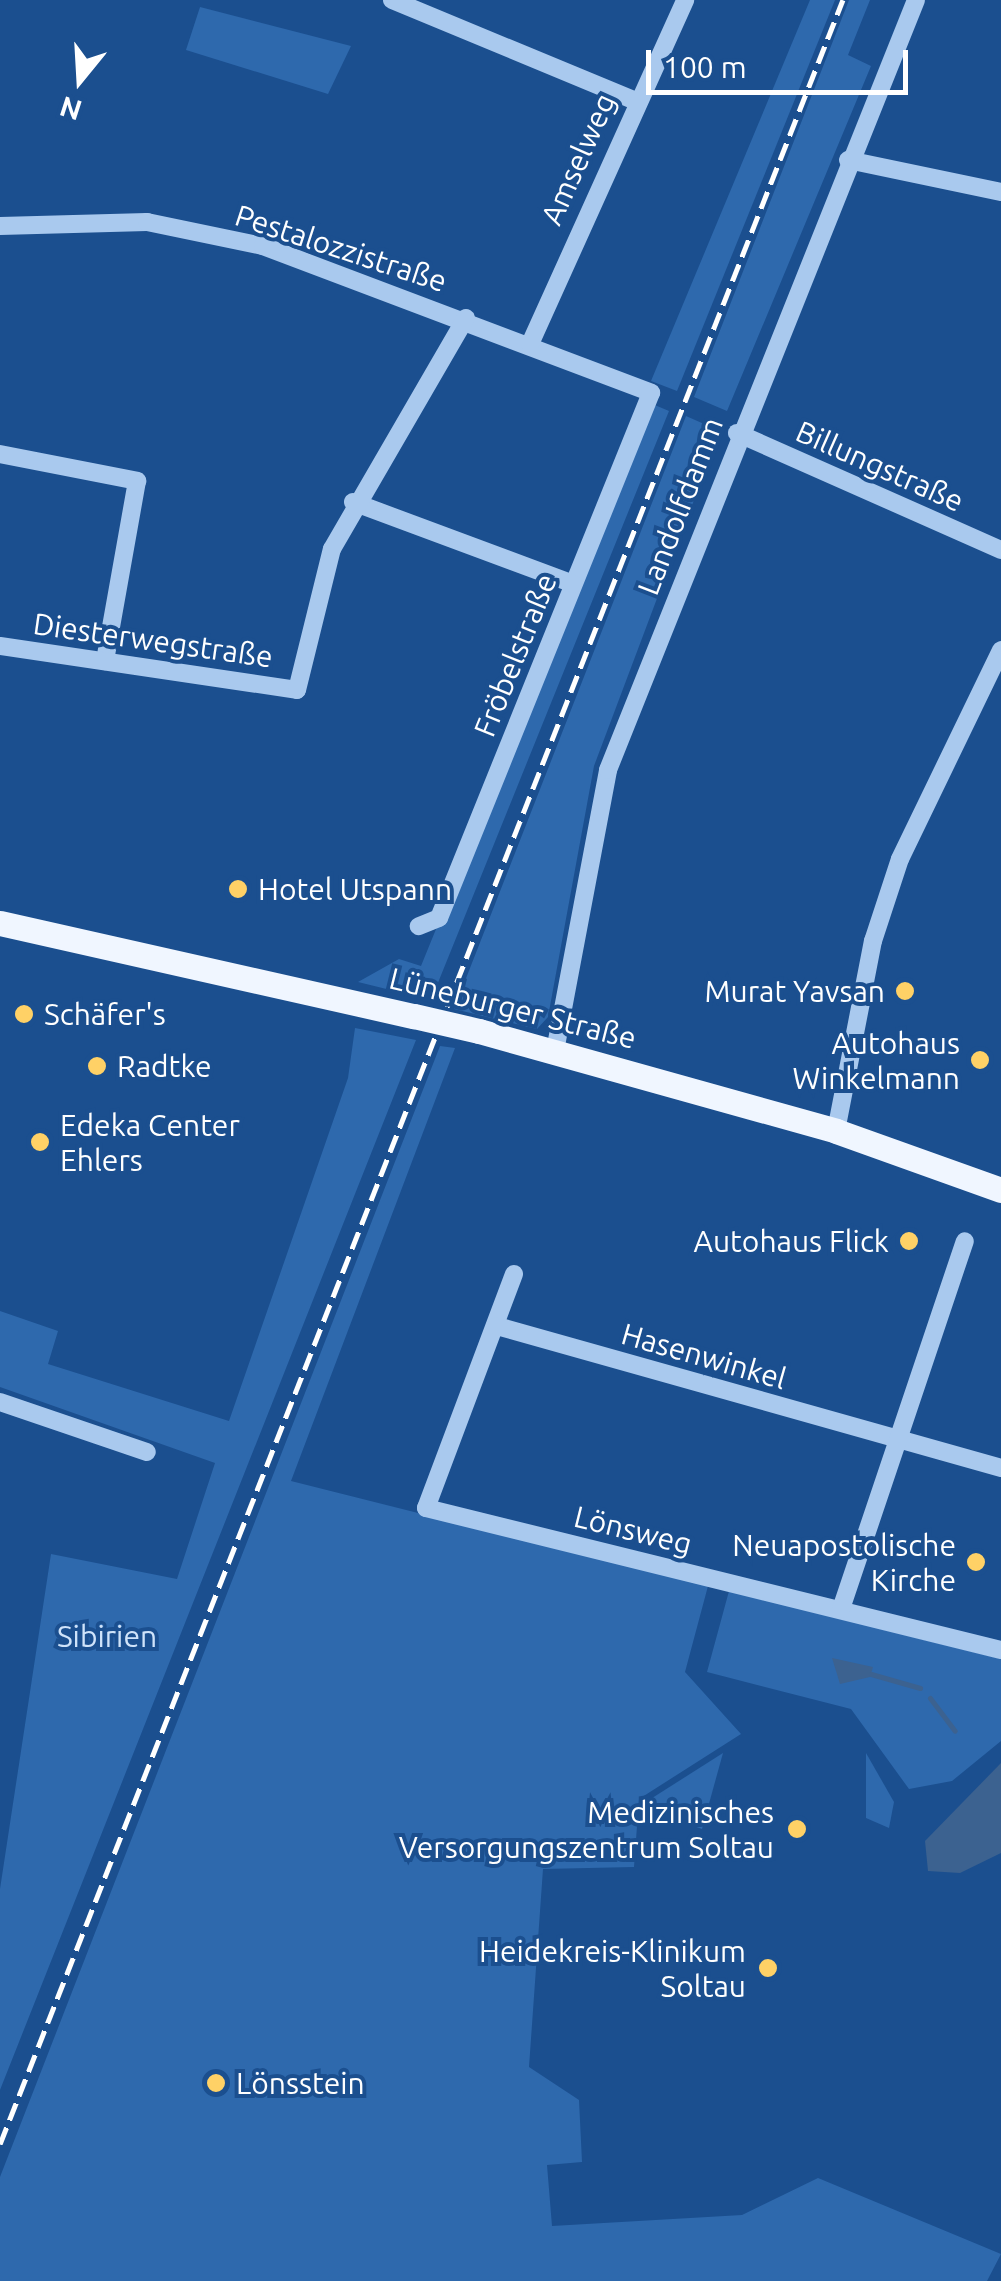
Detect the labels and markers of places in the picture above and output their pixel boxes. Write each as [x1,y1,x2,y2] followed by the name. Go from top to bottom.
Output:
[258,871,452,907] place label: Hotel Utspann
[227,878,249,900] marker: Hotel Utspann
[704,973,885,1009] place label: Murat Yavsan
[894,980,916,1002] marker: Murat Yavsan
[44,996,166,1032] place label: Schäfer's
[13,1003,35,1025] marker: Schäfer's
[793,1025,960,1096] place label: Autohaus Winkelmann
[117,1048,212,1084] place label: Radtke
[969,1049,991,1071] marker: Autohaus Winkelmann
[86,1055,108,1077] marker: Radtke
[60,1107,240,1178] place label: Edeka Center Ehlers
[29,1131,51,1153] marker: Edeka Center Ehlers
[693,1223,889,1259] place label: Autohaus Flick
[898,1230,920,1252] marker: Autohaus Flick
[732,1527,956,1598] place label: Neuapostolische Kirche
[965,1551,987,1573] marker: Neuapostolische Kirche
[399,1794,774,1864] place label: Medizinisches Versorgungszentrum Soltau
[784,1816,810,1842] marker: Medizinisches Versorgungszentrum Soltau
[479,1933,746,2004] place label: Heidekreis-Klinikum Soltau
[755,1955,781,1981] marker: Heidekreis-Klinikum Soltau
[236,2065,365,2101] place label: Lönsstein
[205,2072,227,2094] marker: Lönsstein

